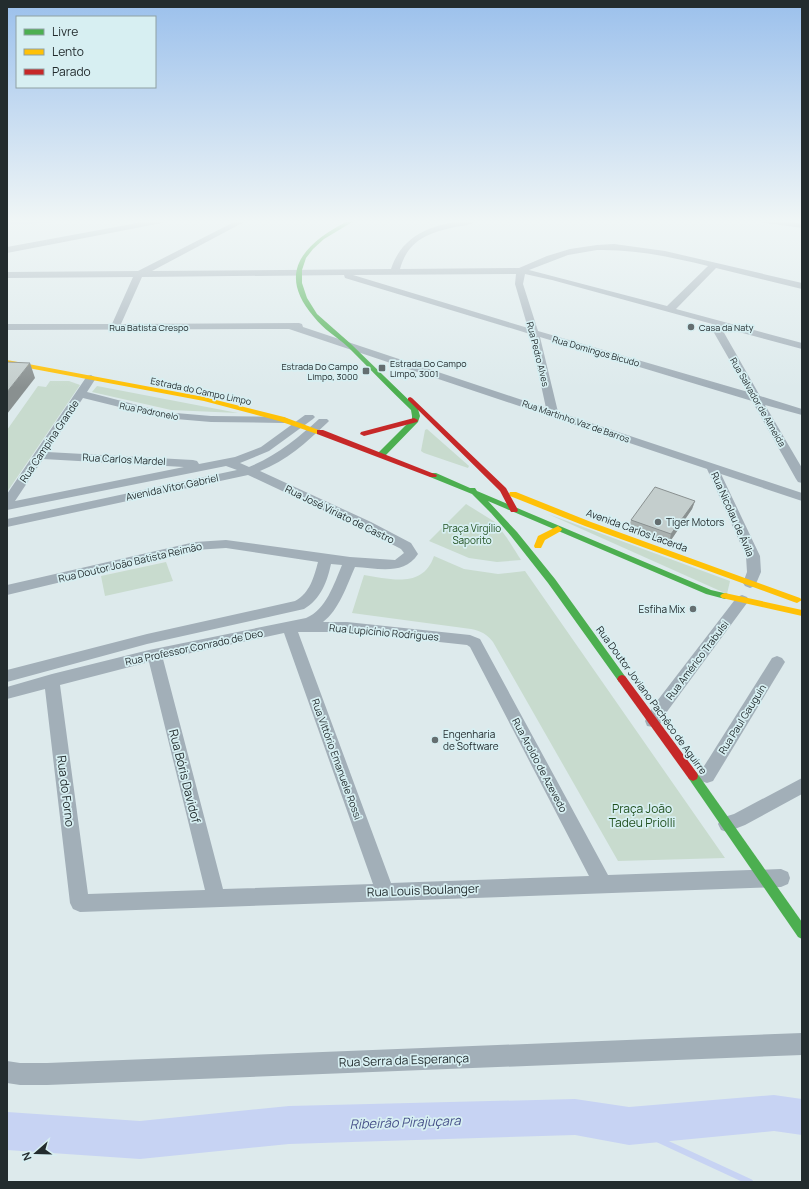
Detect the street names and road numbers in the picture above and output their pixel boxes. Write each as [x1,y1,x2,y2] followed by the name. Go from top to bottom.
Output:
[524,320,552,388] street label: Rua Pedro Alves
[109,321,189,334] street label: Rua Batista Crespo
[551,332,641,370] street label: Rua Domingos Bicudo
[727,355,789,449] street label: Rua Salvador de Almeida
[149,374,253,408] street label: Estrada do Campo Limpo
[520,396,632,446] street label: Rua Martinho Vaz de Barros
[16,397,82,485] street label: Rua Campina Grande
[118,399,180,423] street label: Rua Padronelo
[82,450,166,468] street label: Rua Carlos Mardel
[124,470,220,504] street label: Avenida Vitor Gabriel
[708,470,758,558] street label: Rua Nicolau de Ávila
[283,481,397,547] street label: Rua José Víriato de Castro
[584,505,690,555] street label: Avenida Carlos Lacerda
[57,539,203,585] street label: Rua Doutor João Batista Reimão
[663,617,731,703] street label: Rua Américo Trabulsi
[329,620,439,644] street label: Rua Lupicínio Rodrigues
[593,623,711,777] street label: Rua Doutor Joviano Pachêco de Aguirre
[124,626,264,668] street label: Rua Professor Conrado de Deo
[715,681,769,757] street label: Rua Paul Gauguin
[309,697,365,821] street label: Rua Vittório Emanuele Rossi
[509,715,571,815] street label: Rua Aroldo de Azevedo
[165,727,205,825] street label: Rua Bóris Davidof
[53,754,79,828] street label: Rua do Forno
[367,880,480,900] street label: Rua Louis Boulanger
[339,1049,469,1071] street label: Rua Serra da Esperança

